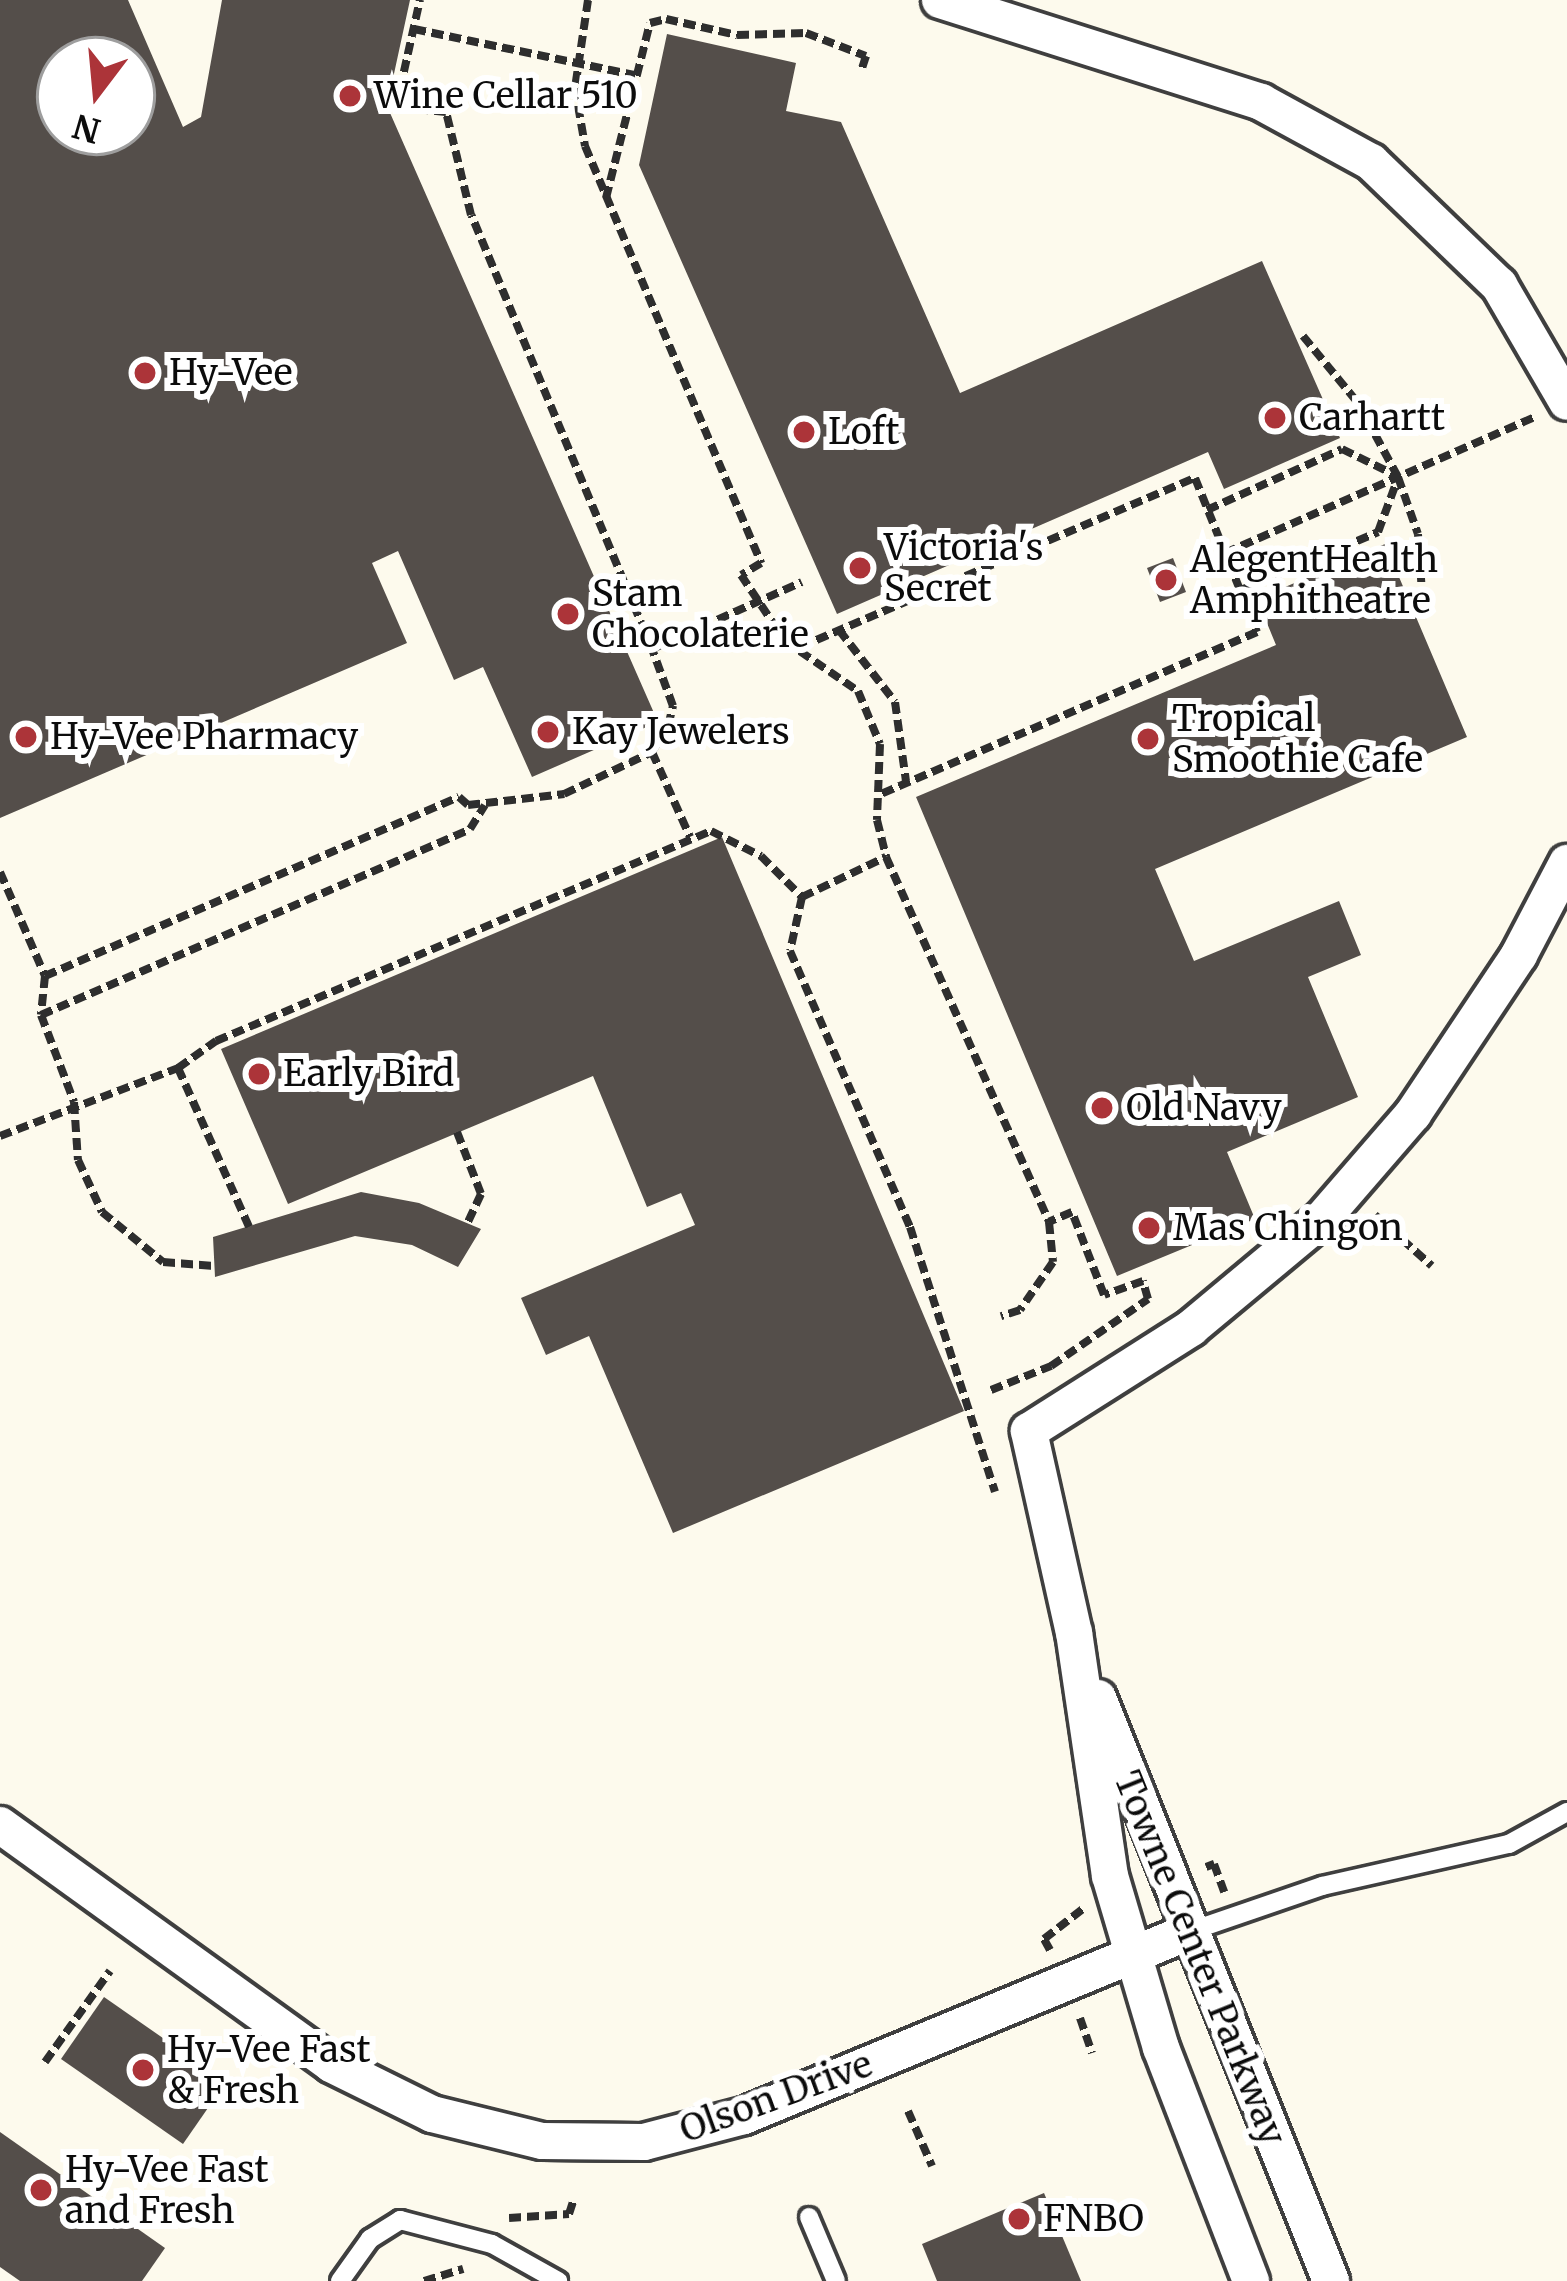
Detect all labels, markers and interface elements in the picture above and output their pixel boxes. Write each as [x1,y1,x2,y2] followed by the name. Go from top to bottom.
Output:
[36,36,156,156] north arrow
[374,74,638,118] place label: Wine Cellar 510
[337,83,363,109] marker: Wine Cellar 510
[69,105,105,152] text: N
[169,351,292,395] place label: Hy-Vee
[132,360,158,386] marker: Hy-Vee
[1299,396,1445,440] place label: Carhartt
[1262,405,1288,431] marker: Carhartt
[828,410,899,454] place label: Loft
[791,419,817,445] marker: Loft
[884,525,1043,610] place label: Victoria's Secret
[1190,537,1438,622] place label: AlegentHealth Amphitheatre
[847,555,873,581] marker: Victoria's Secret
[1153,567,1179,593] marker: AlegentHealth Amphitheatre
[592,571,809,656] place label: Stam Chocolaterie
[555,601,581,627] marker: Stam Chocolaterie
[1172,696,1423,781] place label: Tropical Smoothie Cafe
[572,710,790,754] place label: Kay Jewelers
[50,715,358,759] place label: Hy-Vee Pharmacy
[535,719,561,745] marker: Kay Jewelers
[13,724,39,750] marker: Hy-Vee Pharmacy
[1135,726,1161,752] marker: Tropical Smoothie Cafe
[283,1052,454,1096] place label: Early Bird
[246,1061,272,1087] marker: Early Bird
[1126,1086,1282,1130] place label: Old Navy
[1089,1095,1115,1121] marker: Old Navy
[1173,1206,1403,1250] place label: Mas Chingon
[1136,1215,1162,1241] marker: Mas Chingon
[1105,1765,1295,2151] street label: Towne Center Parkway
[167,2027,371,2112] place label: Hy-Vee Fast & Fresh
[674,2042,878,2152] street label: Olson Drive
[130,2057,156,2083] marker: Hy-Vee Fast & Fresh
[65,2147,269,2232] place label: Hy-Vee Fast and Fresh
[28,2177,54,2203] marker: Hy-Vee Fast and Fresh
[1043,2197,1144,2241] place label: FNBO
[1006,2206,1032,2232] marker: FNBO

